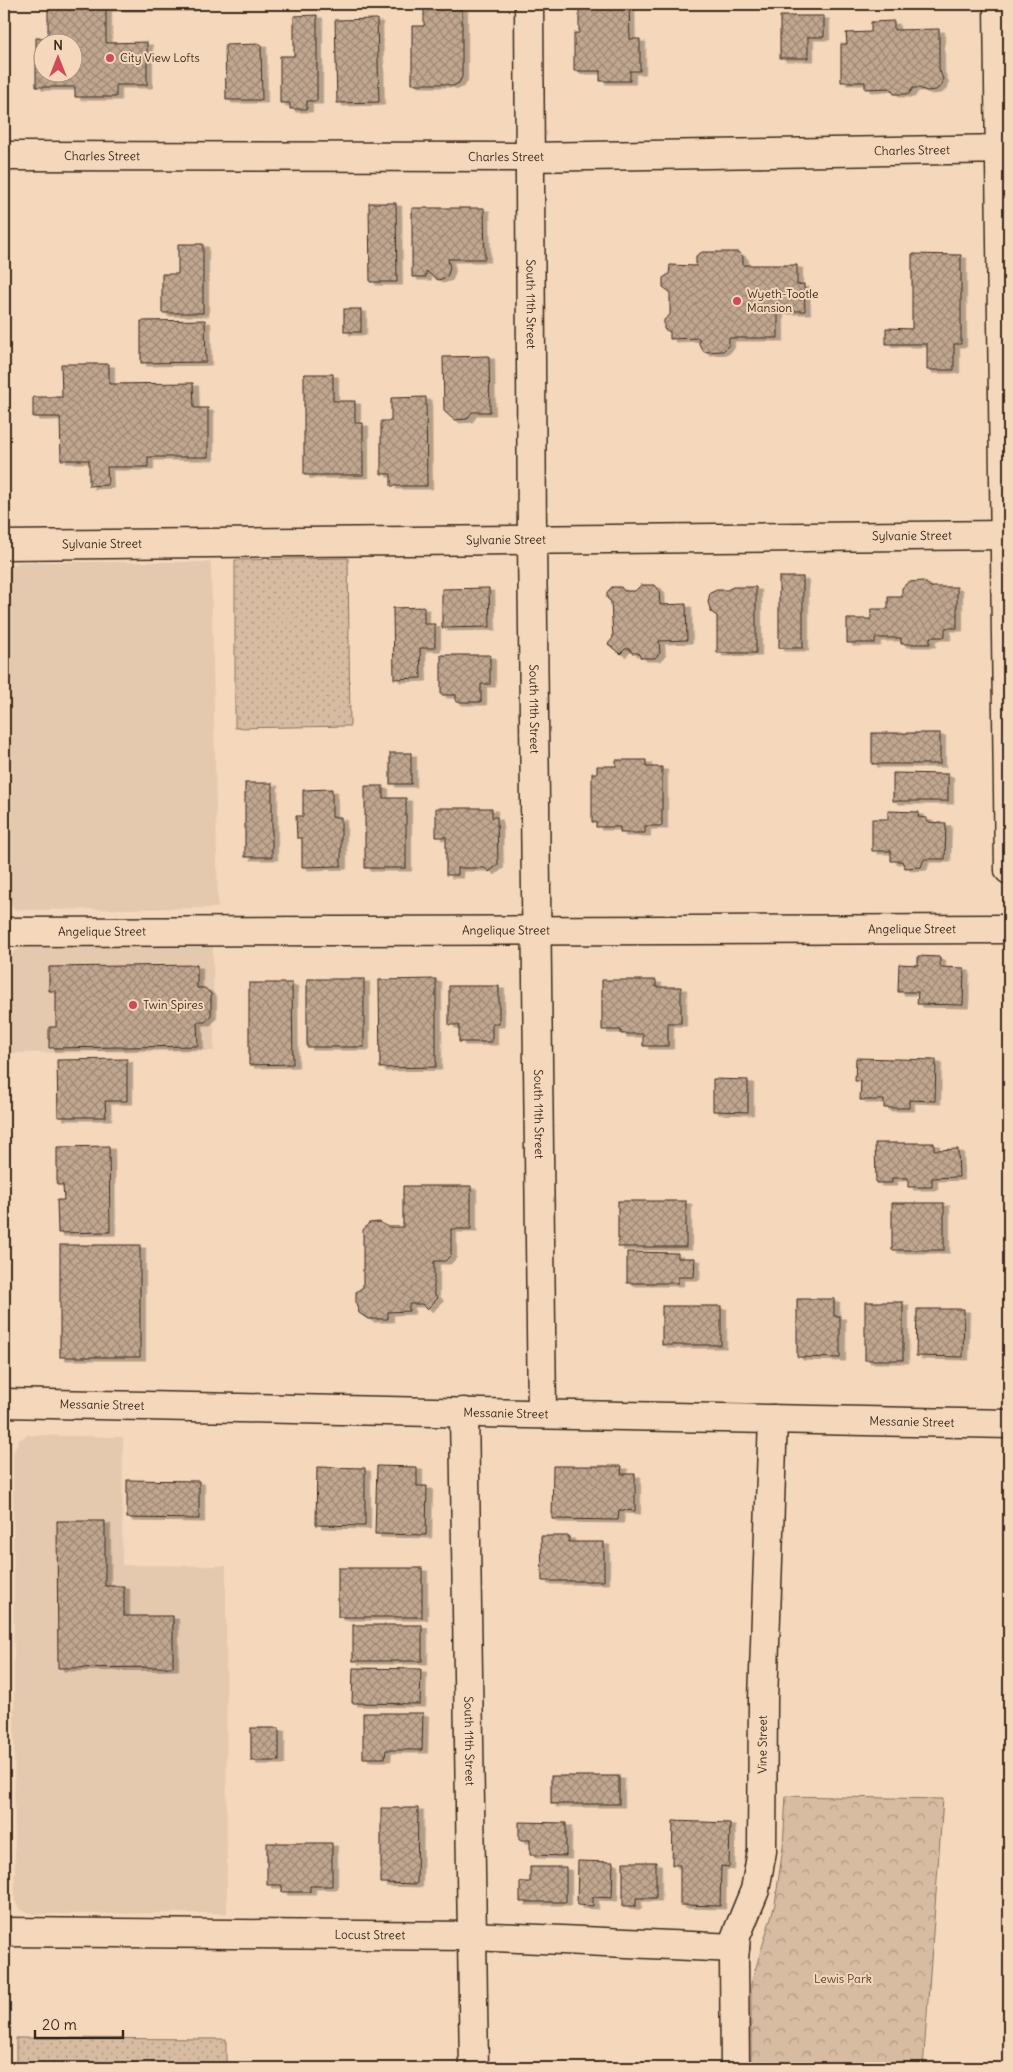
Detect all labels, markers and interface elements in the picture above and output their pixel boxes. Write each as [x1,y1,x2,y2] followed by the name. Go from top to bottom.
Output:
[32,32,82,82] north arrow
[53,36,63,54] text: N
[120,50,200,65] place label: City View Lofts
[104,52,116,64] marker: City View Lofts
[874,142,950,158] street label: Charles Street
[64,148,140,163] street label: Charles Street
[468,149,544,164] street label: Charles Street
[523,259,539,349] street label: South 11th Street
[747,286,818,315] place label: Wyeth-Tootle Mansion
[731,295,743,307] marker: Wyeth-Tootle Mansion
[872,528,952,543] street label: Sylvanie Street
[466,532,546,547] street label: Sylvanie Street
[62,536,142,551] street label: Sylvanie Street
[526,664,542,754] street label: South 11th Street
[868,921,956,936] street label: Angelique Street
[462,922,550,938] street label: Angelique Street
[58,924,146,939] street label: Angelique Street
[143,997,203,1012] place label: Twin Spires
[127,999,139,1011] marker: Twin Spires
[531,1069,547,1159] street label: South 11th Street
[59,1396,145,1413] street label: Messanie Street
[463,1405,549,1421] street label: Messanie Street
[869,1413,954,1430] street label: Messanie Street
[461,1696,478,1786] street label: South 11th Street
[755,1715,770,1774] street label: Vine Street
[335,1927,405,1942] street label: Locust Street
[814,1971,872,1986] park label: Lewis Park
[35,2007,122,2039] scale bar
[42,2015,77,2034] text: 20 m

